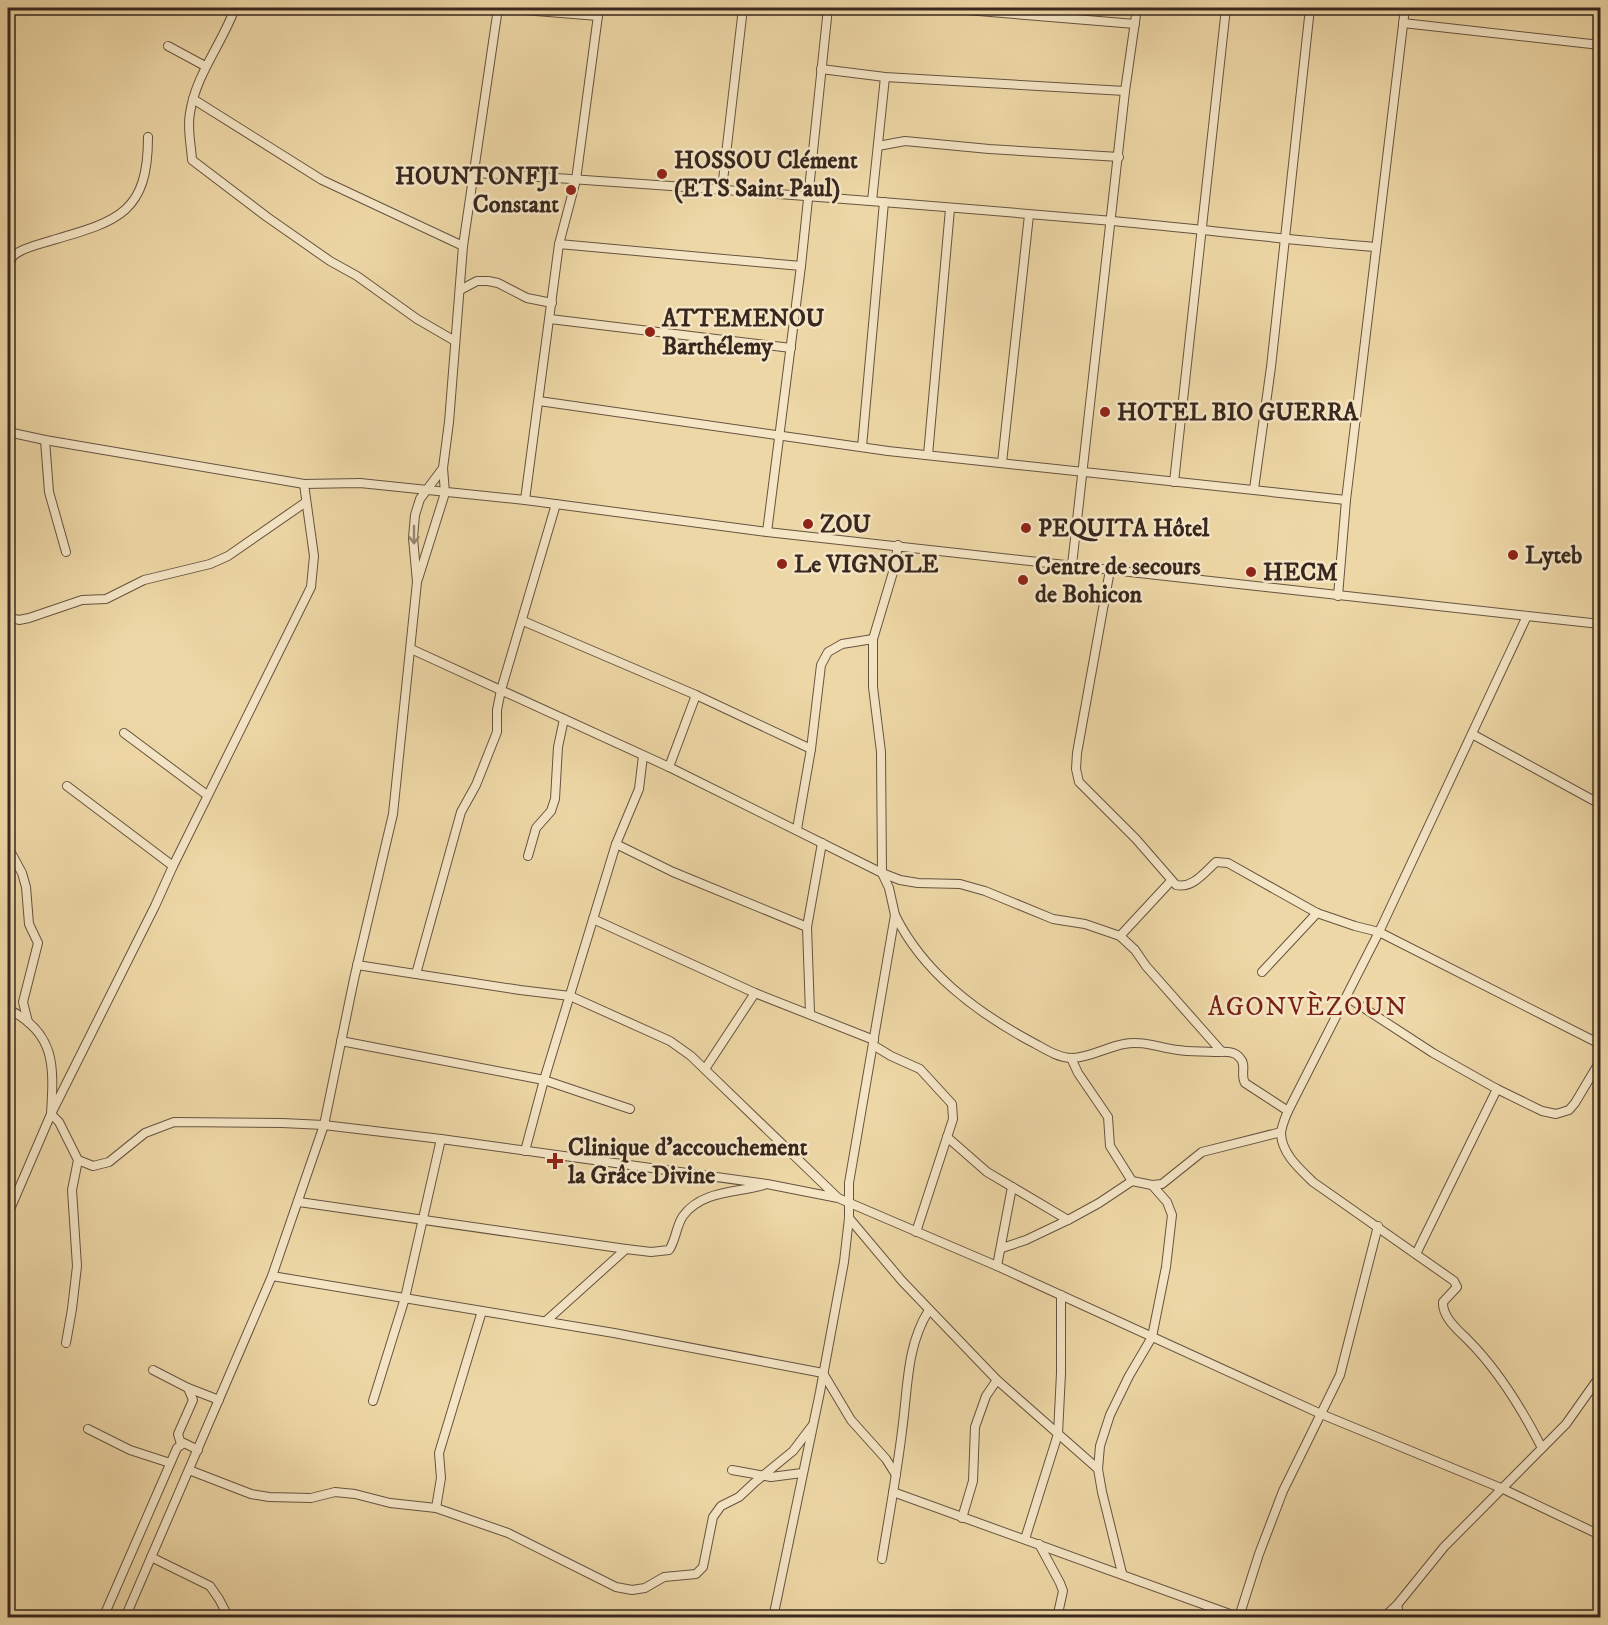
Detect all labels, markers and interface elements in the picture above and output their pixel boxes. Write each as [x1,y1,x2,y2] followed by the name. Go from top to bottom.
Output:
[674,146,858,204] place label: HOSSOU Clément (ETS Saint Paul)
[395,162,559,220] place label: HOUNTONFJI Constant
[655,167,669,181] marker: HOSSOU Clément (ETS Saint Paul)
[564,183,578,197] marker: HOUNTONFJI Constant
[661,304,825,362] place label: ATTEMENOU Barthélemy
[643,325,657,339] marker: ATTEMENOU Barthélemy
[1117,398,1359,428] place label: HOTEL BIO GUERRA
[1098,405,1112,419] marker: HOTEL BIO GUERRA
[820,510,871,540] place label: ZOU
[1038,514,1210,544] place label: PEQUITA Hôtel
[801,517,815,531] marker: ZOU
[1019,521,1033,535] marker: PEQUITA Hôtel
[408,524,420,544] one-way arrow
[1525,541,1582,571] place label: Lyteb
[1506,548,1520,562] marker: Lyteb
[794,550,938,580] place label: Le VIGNOLE
[1035,552,1201,610] place label: Centre de secours de Bohicon
[775,557,789,571] marker: Le VIGNOLE
[1263,558,1338,588] place label: HECM
[1244,565,1258,579] marker: HECM
[1016,573,1030,587] marker: Centre de secours de Bohicon
[1208,991,1408,1024] district label: AGONVÈZOUN
[567,1133,808,1191] place label: Clinique d’accouchement la Grâce Divine
[546,1152,564,1170] marker: Clinique d’accouchement la Grâce Divine

